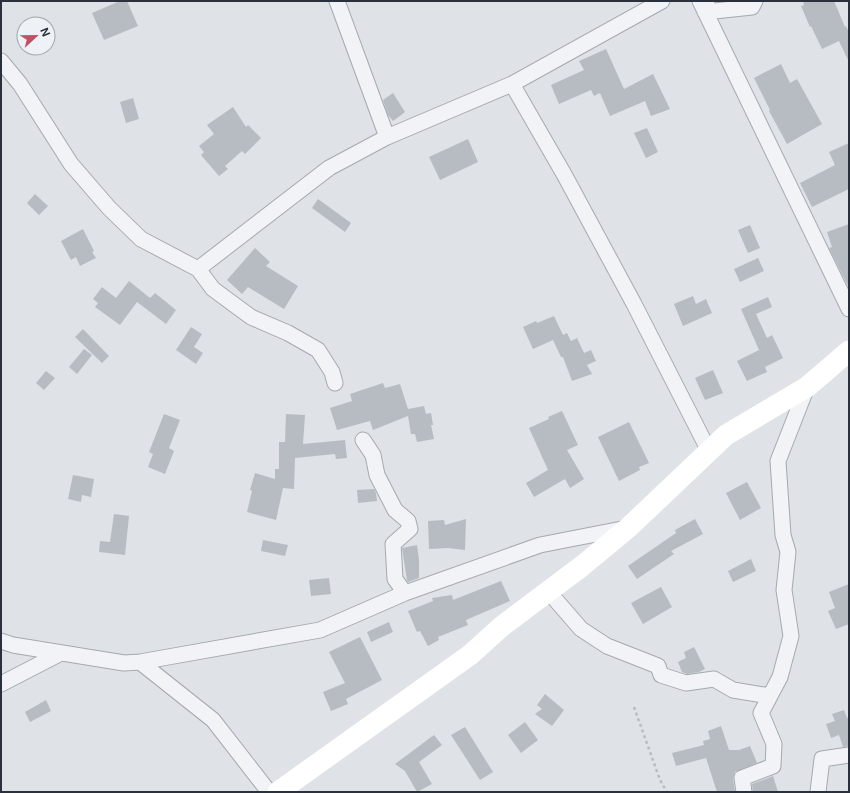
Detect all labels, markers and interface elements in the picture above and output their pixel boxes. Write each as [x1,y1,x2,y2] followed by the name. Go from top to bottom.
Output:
[16,16,56,56] north arrow
[37,26,53,39] text: N

